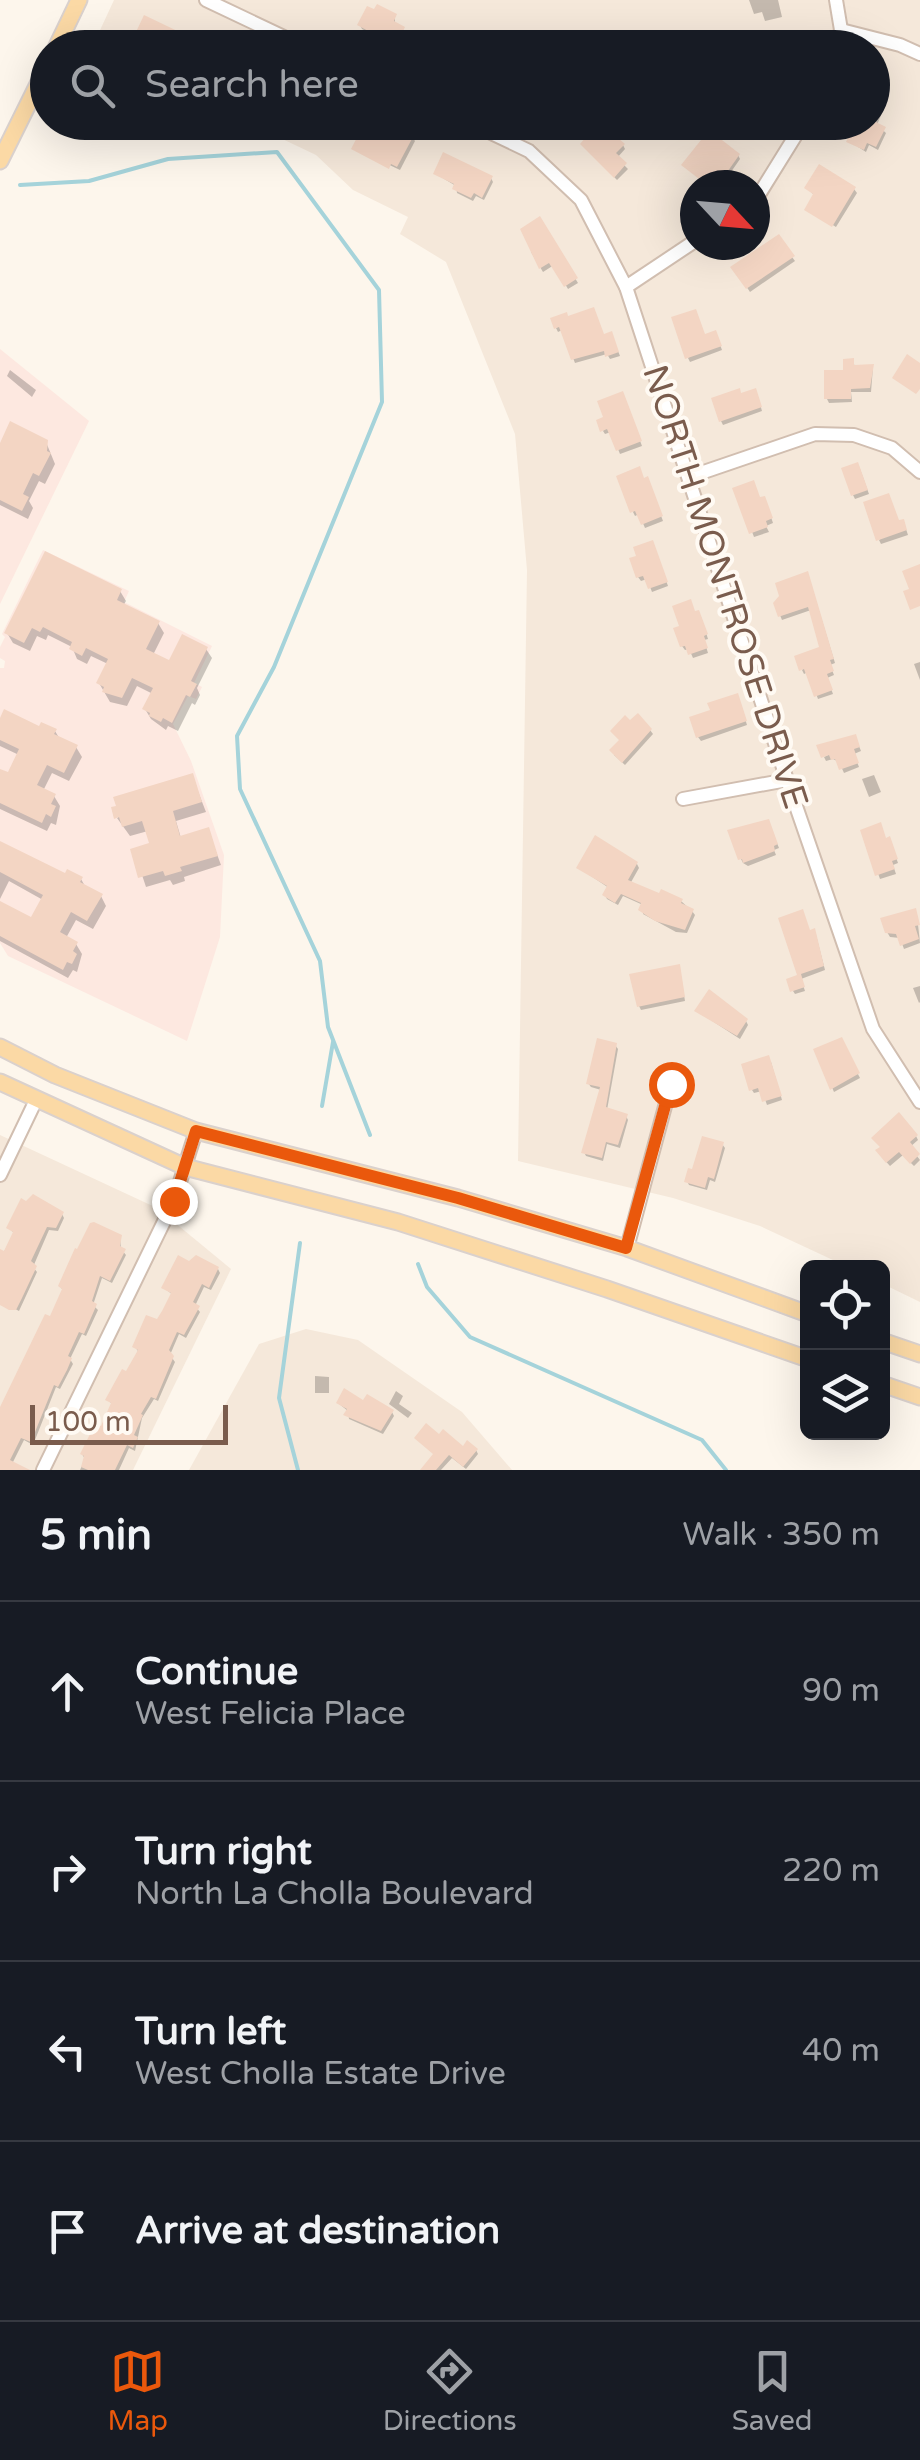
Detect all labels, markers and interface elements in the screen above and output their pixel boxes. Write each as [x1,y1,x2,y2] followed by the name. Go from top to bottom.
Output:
[30,30,890,140] search box
[65,58,120,113] icon: search
[145,62,359,108] text: Search here
[680,170,770,260] north arrow
[633,360,817,814] street label: NORTH MONTROSE DRIVE
[649,1062,695,1108] route start
[152,1179,198,1225] route end
[800,1260,890,1440] map controls
[800,1260,890,1350] button: locate
[800,1350,890,1440] button: layers
[30,1400,228,1444] scale bar
[45,1405,131,1439] text: 100 m
[40,1510,152,1561] text: 5 min
[683,1516,880,1554] text: Walk · 350 m
[135,1649,298,1695] text: Continue
[40,1664,95,1719] icon: ahead
[802,1672,880,1710] text: 90 m
[135,1695,406,1733] text: West Felicia Place
[135,1829,312,1875] text: Turn right
[40,1844,95,1899] icon: right
[782,1852,880,1890] text: 220 m
[135,1875,534,1913] text: North La Cholla Boulevard
[135,2009,286,2055] text: Turn left
[40,2024,95,2079] icon: left
[802,2032,880,2070] text: 40 m
[135,2055,506,2093] text: West Cholla Estate Drive
[40,2204,95,2259] icon: arrive
[135,2208,500,2254] text: Arrive at destination
[107,2344,168,2438] tab: Map
[383,2344,517,2438] tab: Directions
[732,2344,813,2438] tab: Saved

